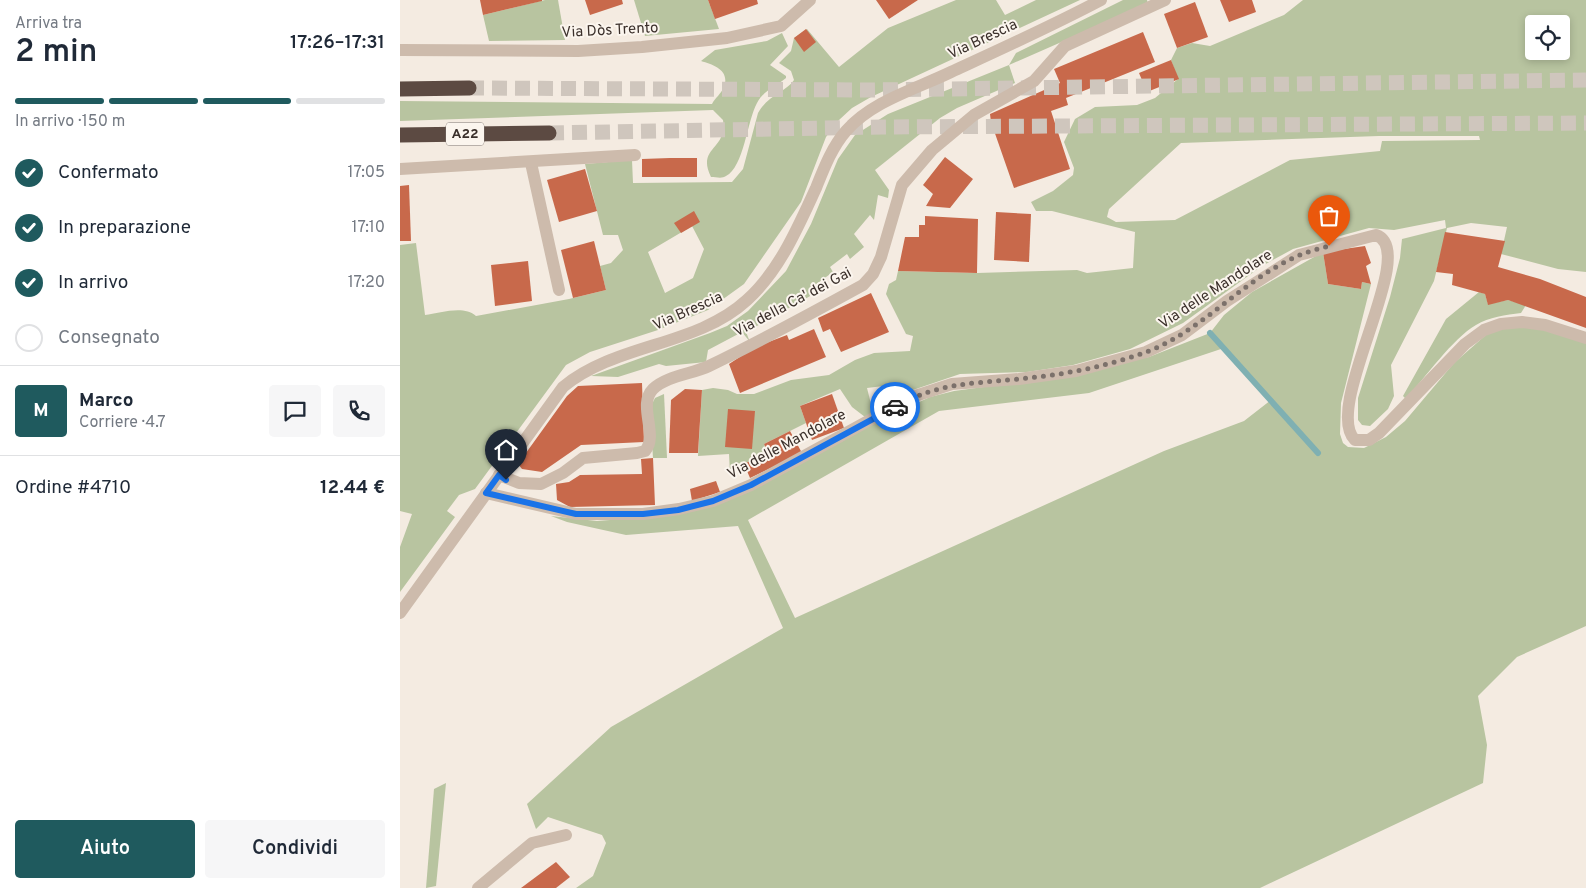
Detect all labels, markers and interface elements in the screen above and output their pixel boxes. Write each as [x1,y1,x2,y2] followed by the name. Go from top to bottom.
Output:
[15,14,82,34] text: Arriva tra
[1525,15,1570,60] map controls
[1525,15,1570,60] button: locate
[945,16,1021,64] street label: Via Brescia
[561,19,659,43] street label: Via Dòs Trento
[290,31,385,55] text: 17:26–17:31
[15,33,97,73] text: 2 min
[15,112,125,132] text: In arrivo · 150 m
[446,122,484,146] road number: A22
[15,159,43,187] icon: check
[58,161,159,185] text: Confermato
[348,163,385,183] text: 17:05
[1308,195,1350,246] pin
[1315,202,1343,230] icon: bag
[15,214,43,242] icon: check
[58,216,191,240] text: In preparazione
[352,218,385,238] text: 17:10
[1156,246,1276,334] street label: Via delle Mandolare
[731,264,855,342] street label: Via della Ca' dei Gai
[15,269,43,297] icon: check
[58,271,128,295] text: In arrivo
[348,273,385,293] text: 17:20
[650,288,726,336] street label: Via Brescia
[58,326,160,350] text: Consegnato
[870,382,920,432] courier
[269,385,321,437] button: chat
[333,385,385,437] button: phone
[79,389,134,413] text: Marco
[881,393,909,421] icon: car
[33,399,49,423] text: M
[724,406,850,484] street label: Via delle Mandolare
[79,413,166,433] text: Corriere · 4.7
[485,429,527,480] pin
[492,436,520,464] icon: home
[15,476,131,500] text: Ordine #4710
[320,476,385,500] text: 12.44 €
[15,820,195,878] button: Aiuto
[205,820,385,878] button: Condividi

